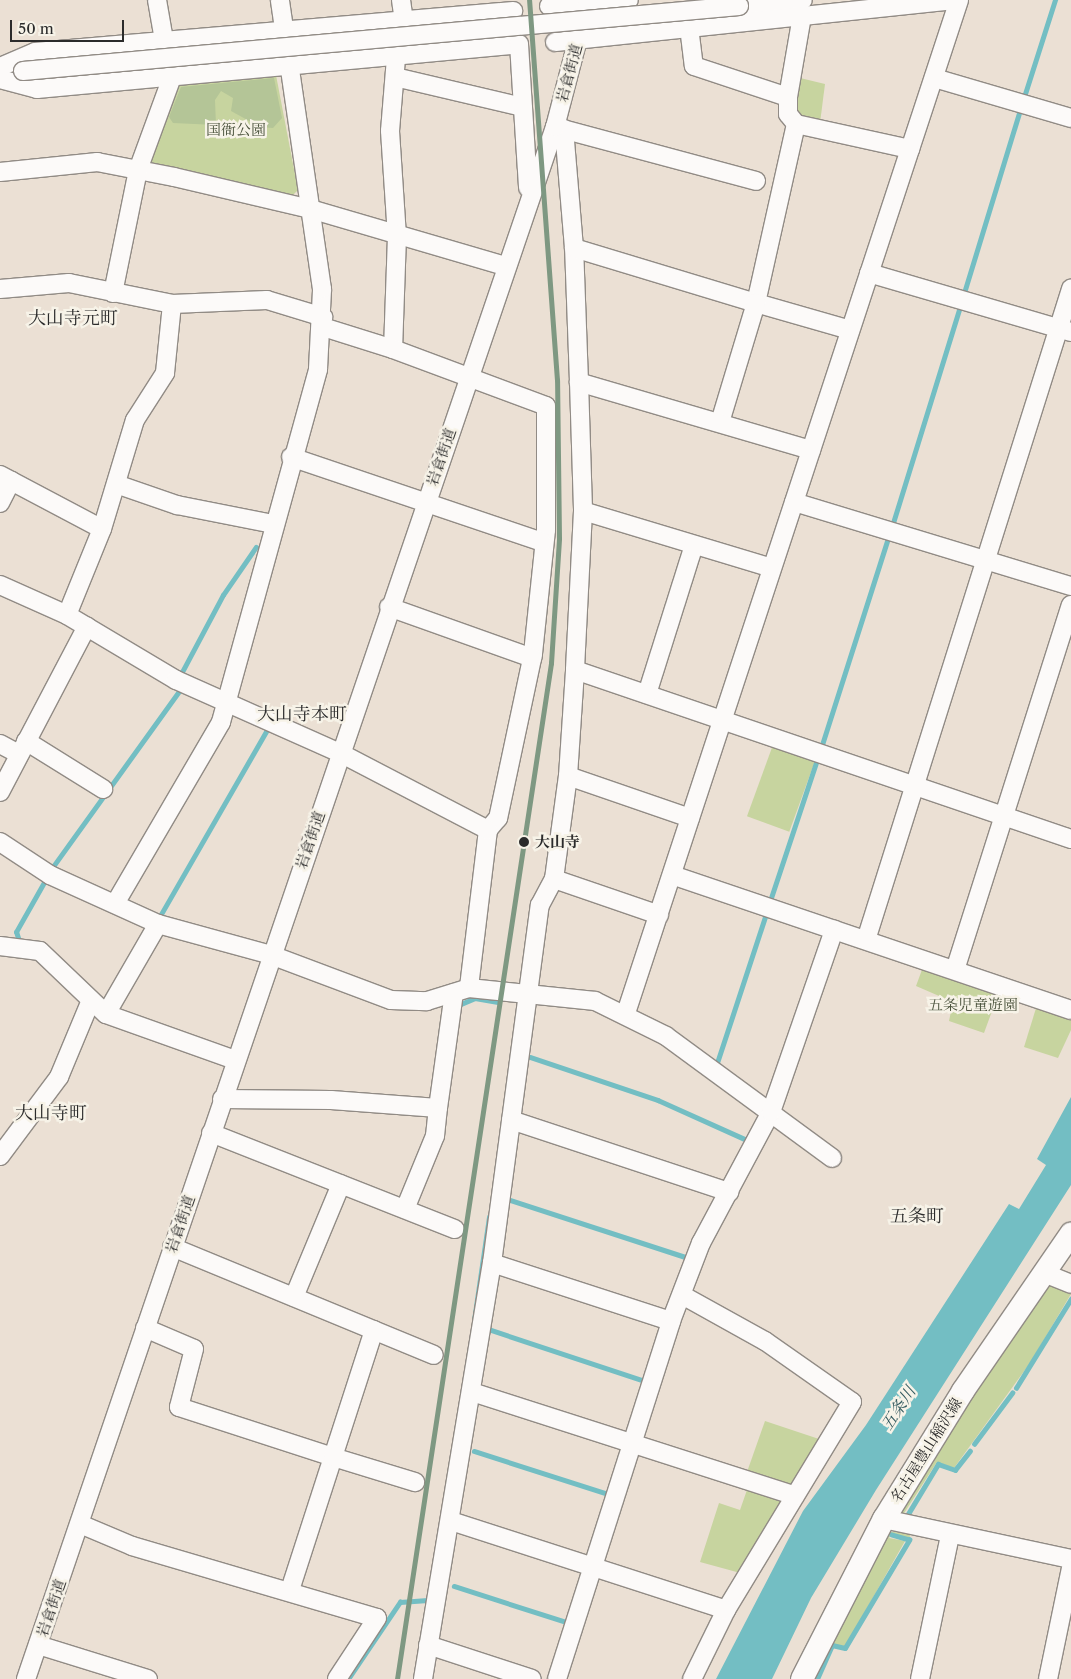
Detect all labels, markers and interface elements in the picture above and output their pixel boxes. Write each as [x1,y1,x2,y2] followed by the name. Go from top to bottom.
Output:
[12,10,126,42] scale bar
[18,19,54,38] text: 50 m
[553,42,585,104] street label: 岩倉街道
[206,121,266,139] park label: 国衙公園
[28,307,118,329] district label: 大山寺元町
[423,426,459,488] street label: 岩倉街道
[257,703,347,725] district label: 大山寺本町
[292,809,328,871] street label: 岩倉街道
[535,833,580,851] place label: 大山寺
[517,835,531,849] marker: 大山寺
[928,996,1018,1014] park label: 五条児童遊園
[15,1102,87,1124] district label: 大山寺町
[162,1193,198,1255] street label: 岩倉街道
[890,1205,944,1227] district label: 五条町
[877,1383,919,1433] water label: 五条川
[887,1394,965,1506] street label: 名古屋豊山稲沢線
[33,1577,69,1639] street label: 岩倉街道

